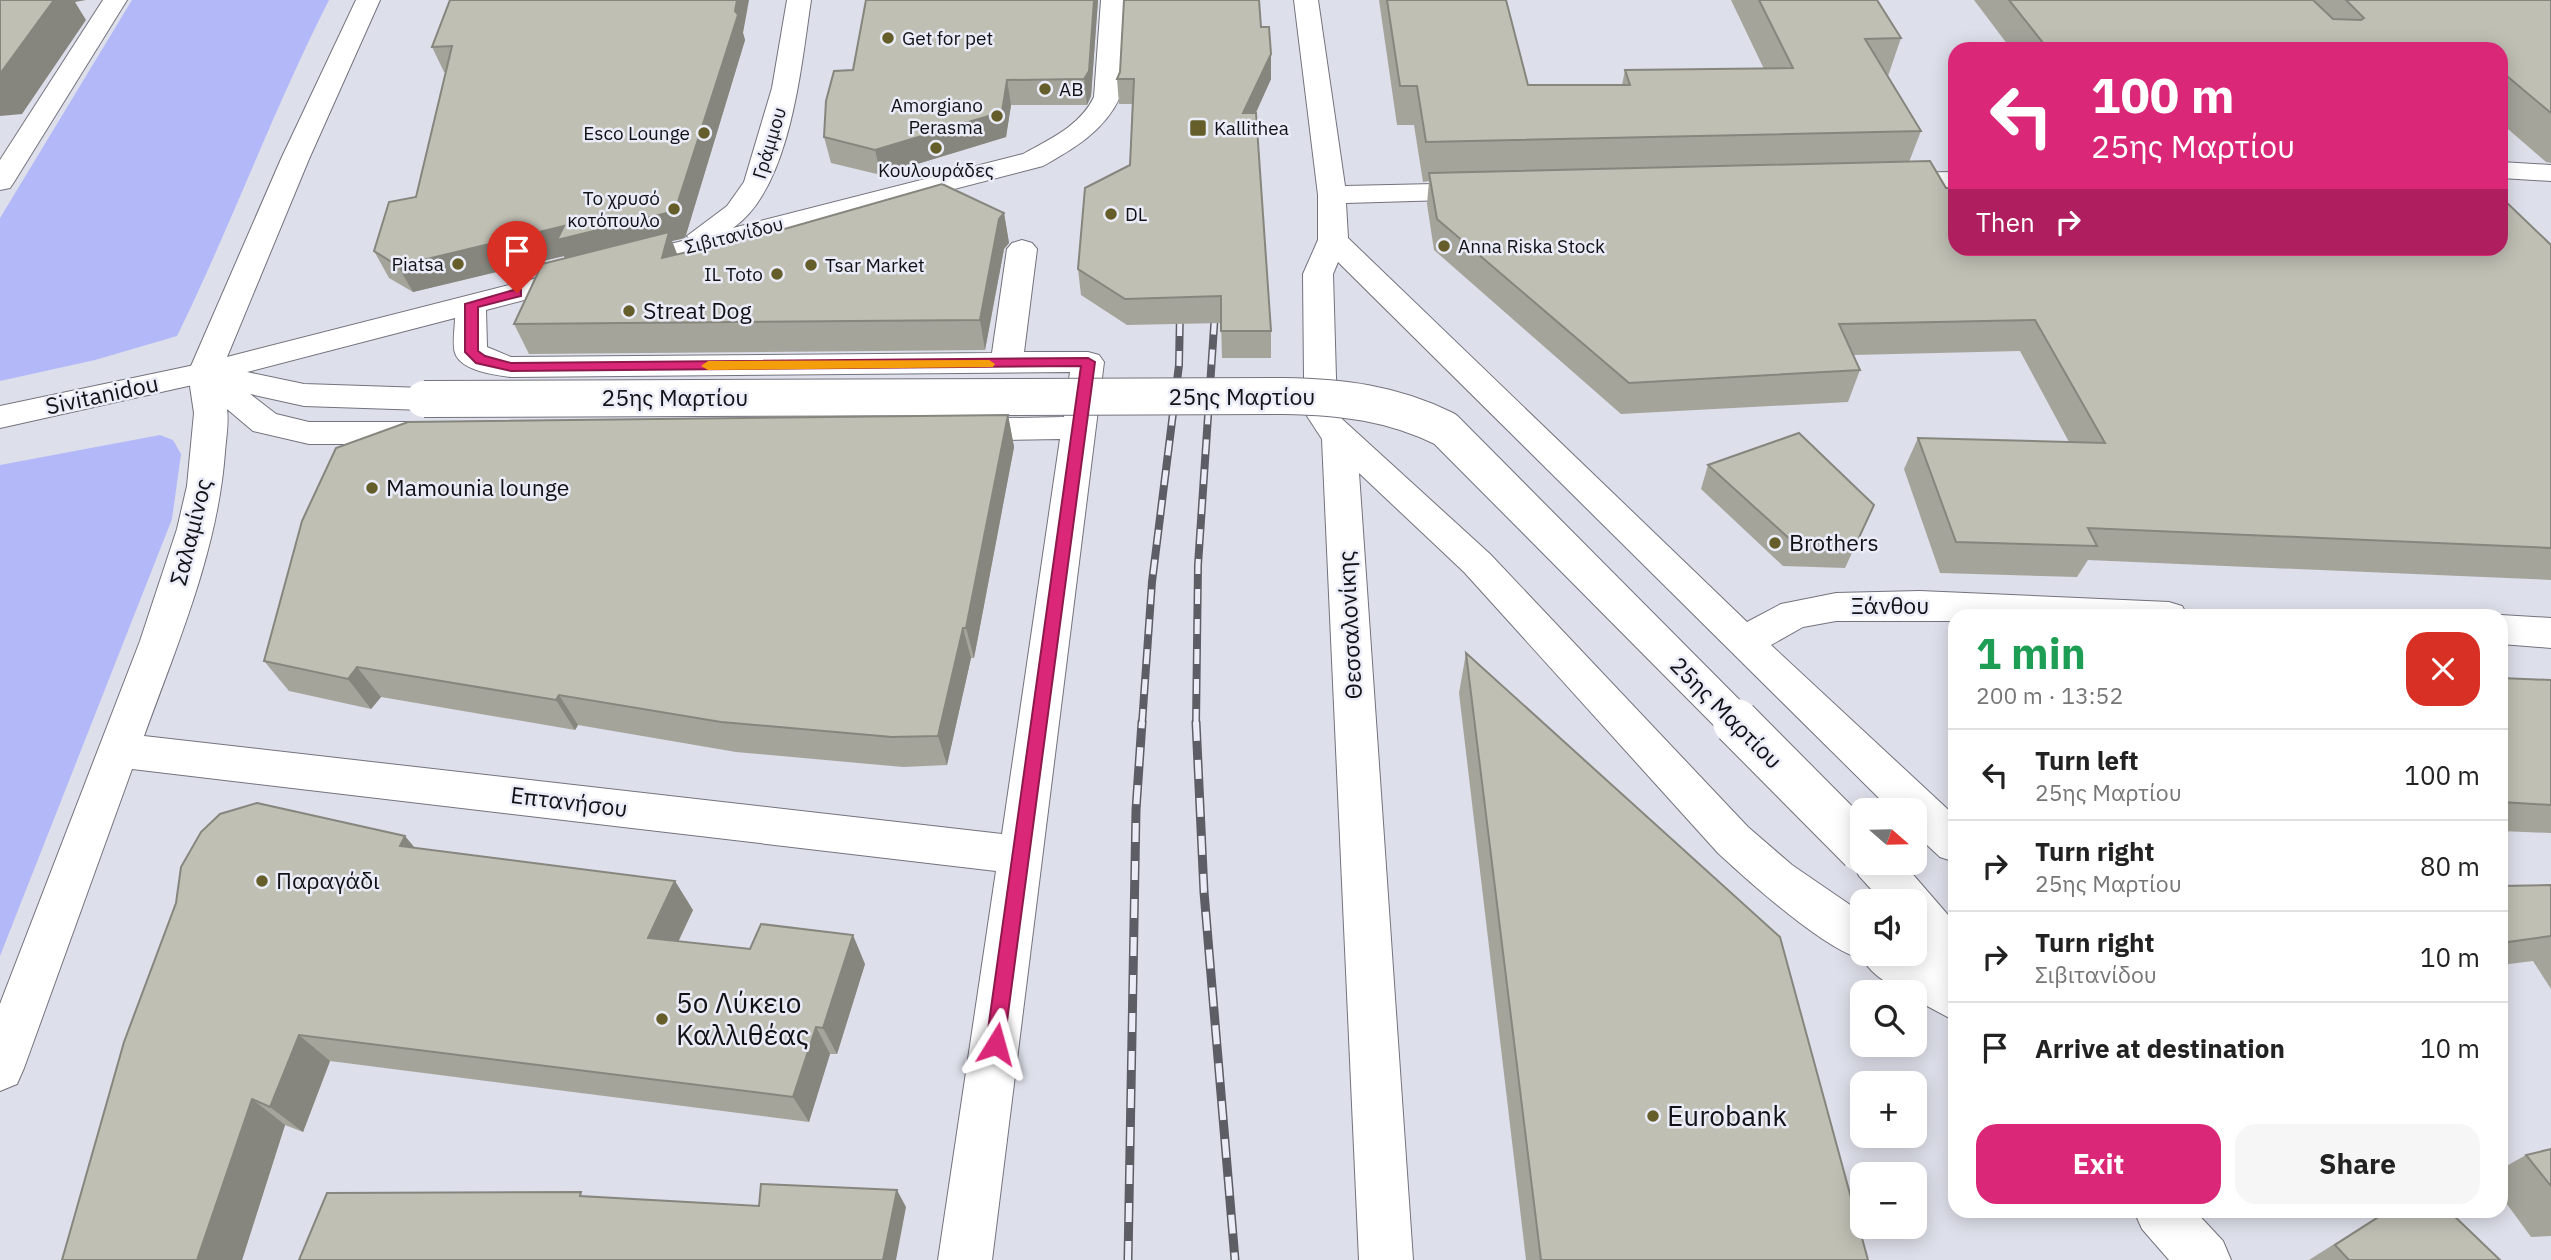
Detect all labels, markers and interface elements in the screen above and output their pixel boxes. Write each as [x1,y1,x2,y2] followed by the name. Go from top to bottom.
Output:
[902,26,993,50] place label: Get for pet
[880,30,896,46] marker: Get for pet
[2091,63,2235,126] text: 100 m
[1976,70,2067,161] icon: left
[1059,77,1084,101] place label: ΑΒ
[1037,81,1053,97] marker: ΑΒ
[891,93,983,139] place label: Amorgiano Perasma
[747,104,791,182] street label: Γράμμου
[989,108,1005,124] marker: Amorgiano Perasma
[1214,116,1289,140] place label: Kallithea
[1188,118,1208,138] marker: Kallithea
[583,121,690,145] place label: Esco Lounge
[696,125,712,141] marker: Esco Lounge
[2091,125,2295,167] text: 25ης Μαρτίου
[928,140,944,156] marker: Κουλουράδες
[878,158,994,182] place label: Κουλουράδες
[567,186,660,232] place label: Το χρυσό κοτόπουλο
[666,201,682,217] marker: Το χρυσό κοτόπουλο
[1125,202,1147,226] place label: DL
[2049,203,2087,241] icon: right
[1976,205,2035,239] text: Then
[1103,206,1119,222] marker: DL
[682,211,786,259] street label: Σιβιτανίδου
[487,221,547,293] pin
[498,232,536,270] icon: arrive
[1458,234,1605,258] place label: Anna Riska Stock
[1436,238,1452,254] marker: Anna Riska Stock
[392,252,444,276] place label: Piatsa
[825,253,925,277] place label: Tsar Market
[450,256,466,272] marker: Piatsa
[803,257,819,273] marker: Tsar Market
[704,262,763,286] place label: IL Toto
[769,266,785,282] marker: IL Toto
[643,295,752,325] place label: Streat Dog
[621,303,637,319] marker: Streat Dog
[43,367,161,421] street label: Sivitanidou
[1169,381,1315,411] street label: 25ης Μαρτίου
[602,382,748,412] street label: 25ης Μαρτίου
[386,472,569,502] place label: Mamounia lounge
[162,475,218,588] street label: Σαλαμίνος
[364,480,380,496] marker: Mamounia lounge
[1789,527,1879,557] place label: Brothers
[1767,535,1783,551] marker: Brothers
[1330,550,1368,700] street label: Θεσσαλονίκης
[1851,590,1929,620] street label: Ξάνθου
[1976,626,2086,681] text: 1 min
[2406,632,2480,706] button: close
[1664,650,1789,775] street label: 25ης Μαρτίου
[1976,680,2123,710] text: 200 m · 13:52
[2035,743,2138,777] text: Turn left
[1976,756,2014,794] icon: left
[2404,758,2480,792] text: 100 m
[2035,777,2182,807] text: 25ης Μαρτίου
[509,779,629,823] street label: Επτανήσου
[1850,798,1927,875] north arrow
[1850,798,1927,1239] map controls
[2035,834,2154,868] text: Turn right
[1976,847,2014,885] icon: right
[2420,849,2480,883] text: 80 m
[276,865,380,895] place label: Παραγάδι
[2035,868,2182,898] text: 25ης Μαρτίου
[254,873,270,889] marker: Παραγάδι
[1850,889,1927,966] button: sound
[2035,925,2154,959] text: Turn right
[1976,938,2014,976] icon: right
[2420,940,2480,974] text: 10 m
[2035,959,2157,989] text: Σιβιτανίδου
[1850,980,1927,1057] button: search
[676,984,809,1053] place label: 5ο Λύκειο Καλλιθέας
[959,1007,1033,1081] position arrow
[654,1011,670,1027] marker: 5ο Λύκειο Καλλιθέας
[1976,1029,2014,1067] icon: arrive
[2035,1031,2285,1065] text: Arrive at destination
[2420,1031,2480,1065] text: 10 m
[1850,1071,1927,1148] button: +
[1667,1097,1787,1134] place label: Eurobank
[1645,1108,1661,1124] marker: Eurobank
[1976,1124,2221,1204] button: Exit
[2235,1124,2480,1204] button: Share
[1850,1162,1927,1239] button: −

